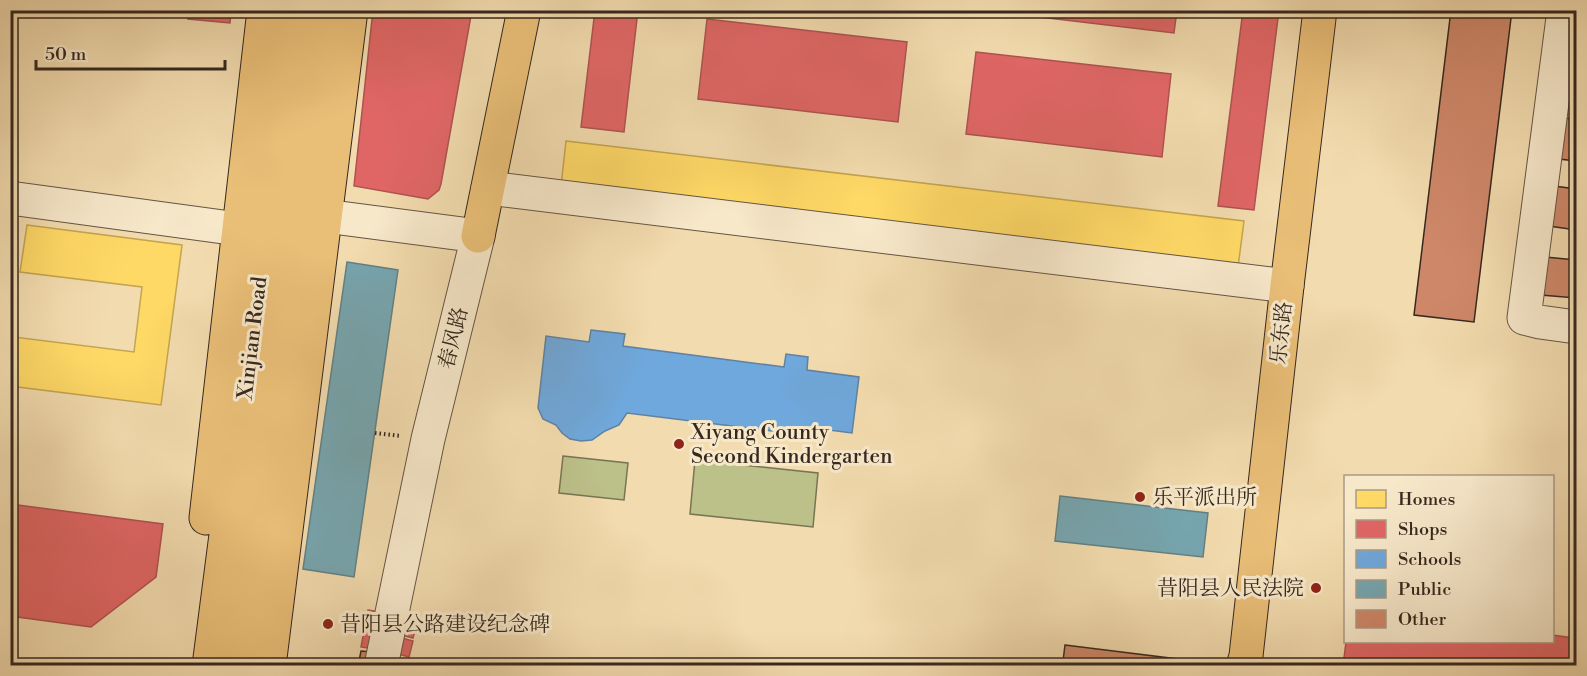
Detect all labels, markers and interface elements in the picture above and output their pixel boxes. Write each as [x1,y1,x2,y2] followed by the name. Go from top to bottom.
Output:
[36,33,225,71] scale bar
[45,43,87,66] text: 50 m
[232,275,273,402] street label: Xinjian Road
[1266,300,1298,366] street label: 乐东路
[434,305,474,372] street label: 春风路
[690,420,893,470] place label: Xiyang County Second Kindergarten
[672,437,686,451] marker: Xiyang County Second Kindergarten
[1344,475,1554,643] legend
[1152,485,1257,511] place label: 乐平派出所
[1398,488,1455,511] text: Homes
[1133,490,1147,504] marker: 乐平派出所
[1398,518,1448,541] text: Shops
[1398,548,1462,571] text: Schools
[1157,576,1304,602] place label: 昔阳县人民法院
[1398,578,1451,601] text: Public
[1309,581,1323,595] marker: 昔阳县人民法院
[1398,608,1446,631] text: Other
[340,612,550,638] place label: 昔阳县公路建设纪念碑
[321,617,335,631] marker: 昔阳县公路建设纪念碑

